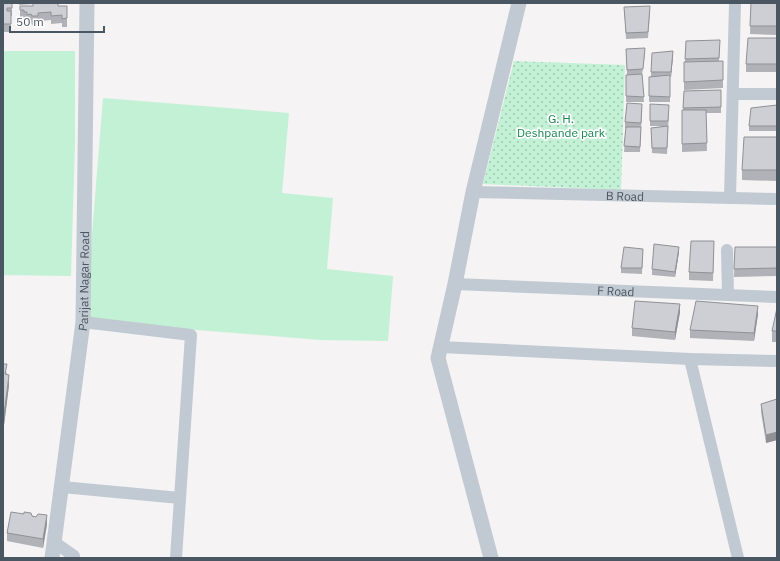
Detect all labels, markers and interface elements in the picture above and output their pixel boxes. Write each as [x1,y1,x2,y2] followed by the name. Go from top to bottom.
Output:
[10,8,104,34] scale bar
[16,14,44,29] text: 50 m
[517,111,606,140] park label: G. H. Deshpande park
[606,188,644,203] street label: B Road
[74,231,92,332] street label: Parijat Nagar Road
[597,282,635,299] street label: F Road

